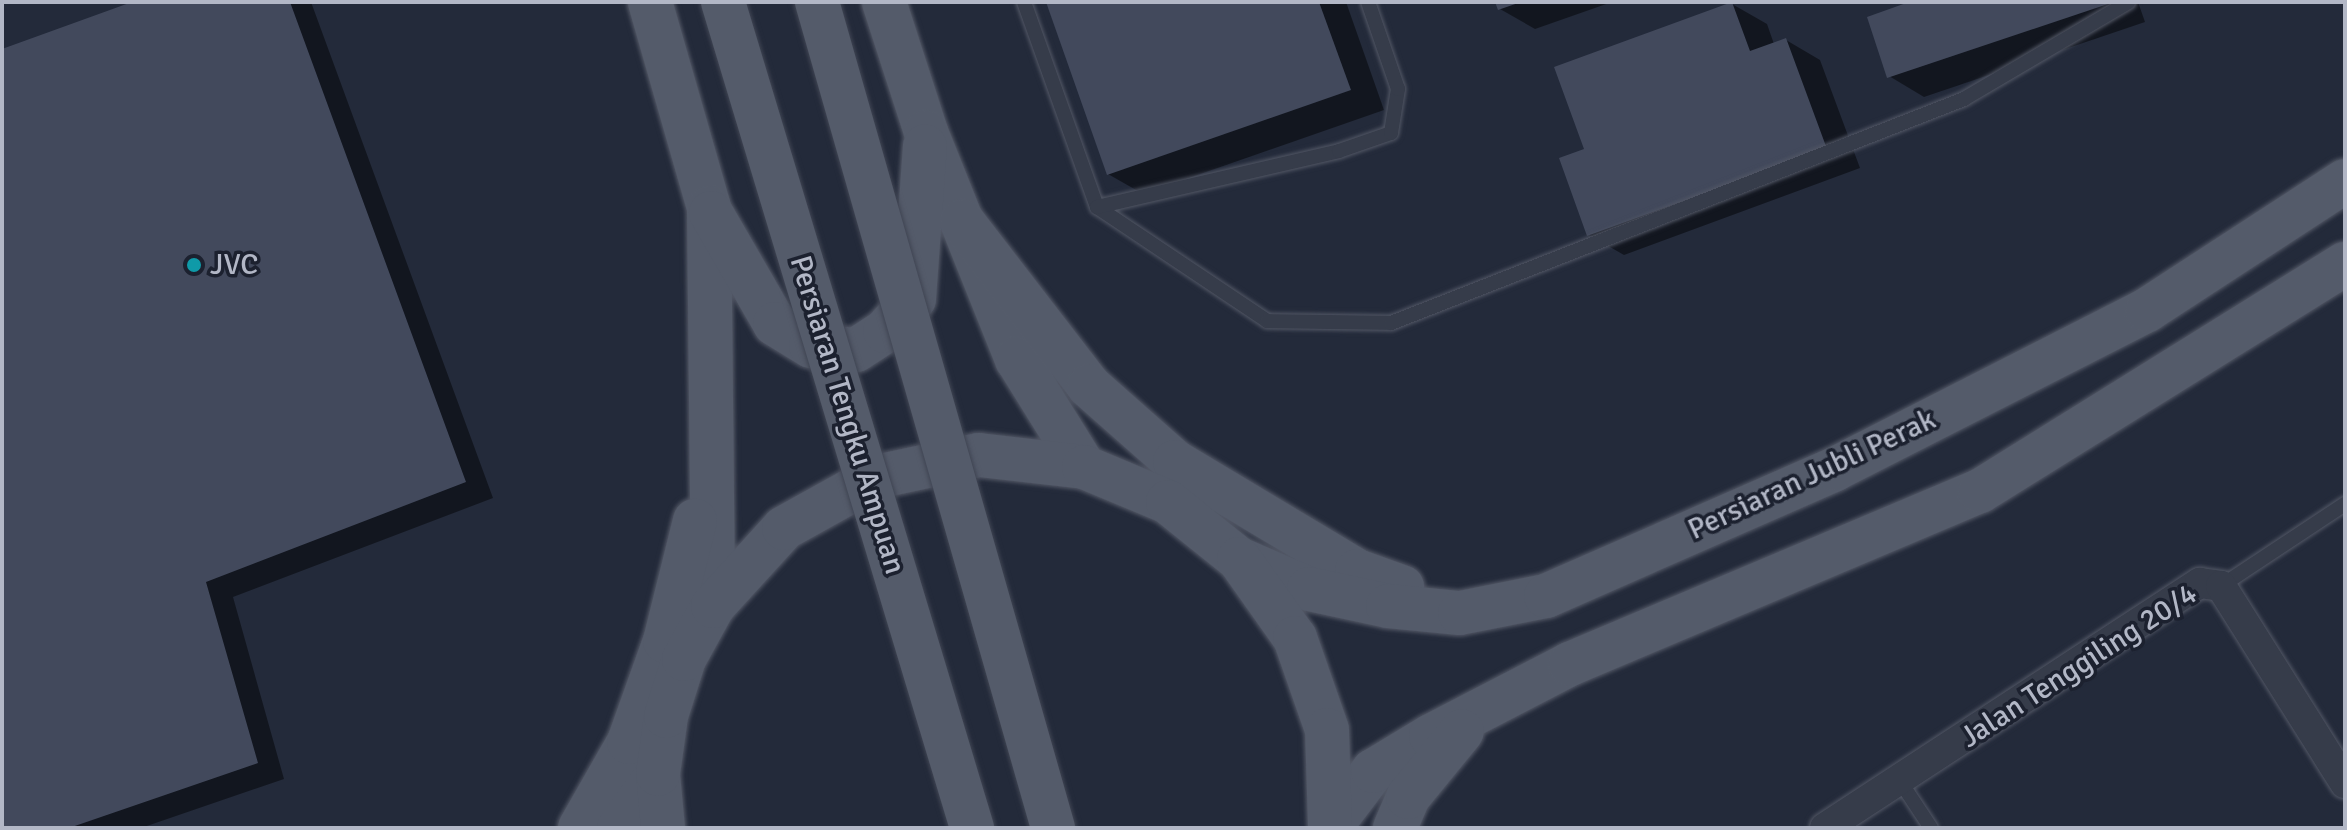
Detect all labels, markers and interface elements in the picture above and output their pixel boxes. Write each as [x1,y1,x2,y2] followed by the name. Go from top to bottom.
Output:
[210,247,258,283] place label: JVC
[781,251,913,579] street label: Persiaran Tengku Ampuan
[185,256,203,274] marker: JVC
[1682,402,1942,548] street label: Persiaran Jubli Perak
[1954,576,2204,756] street label: Jalan Tenggiling 20/4

